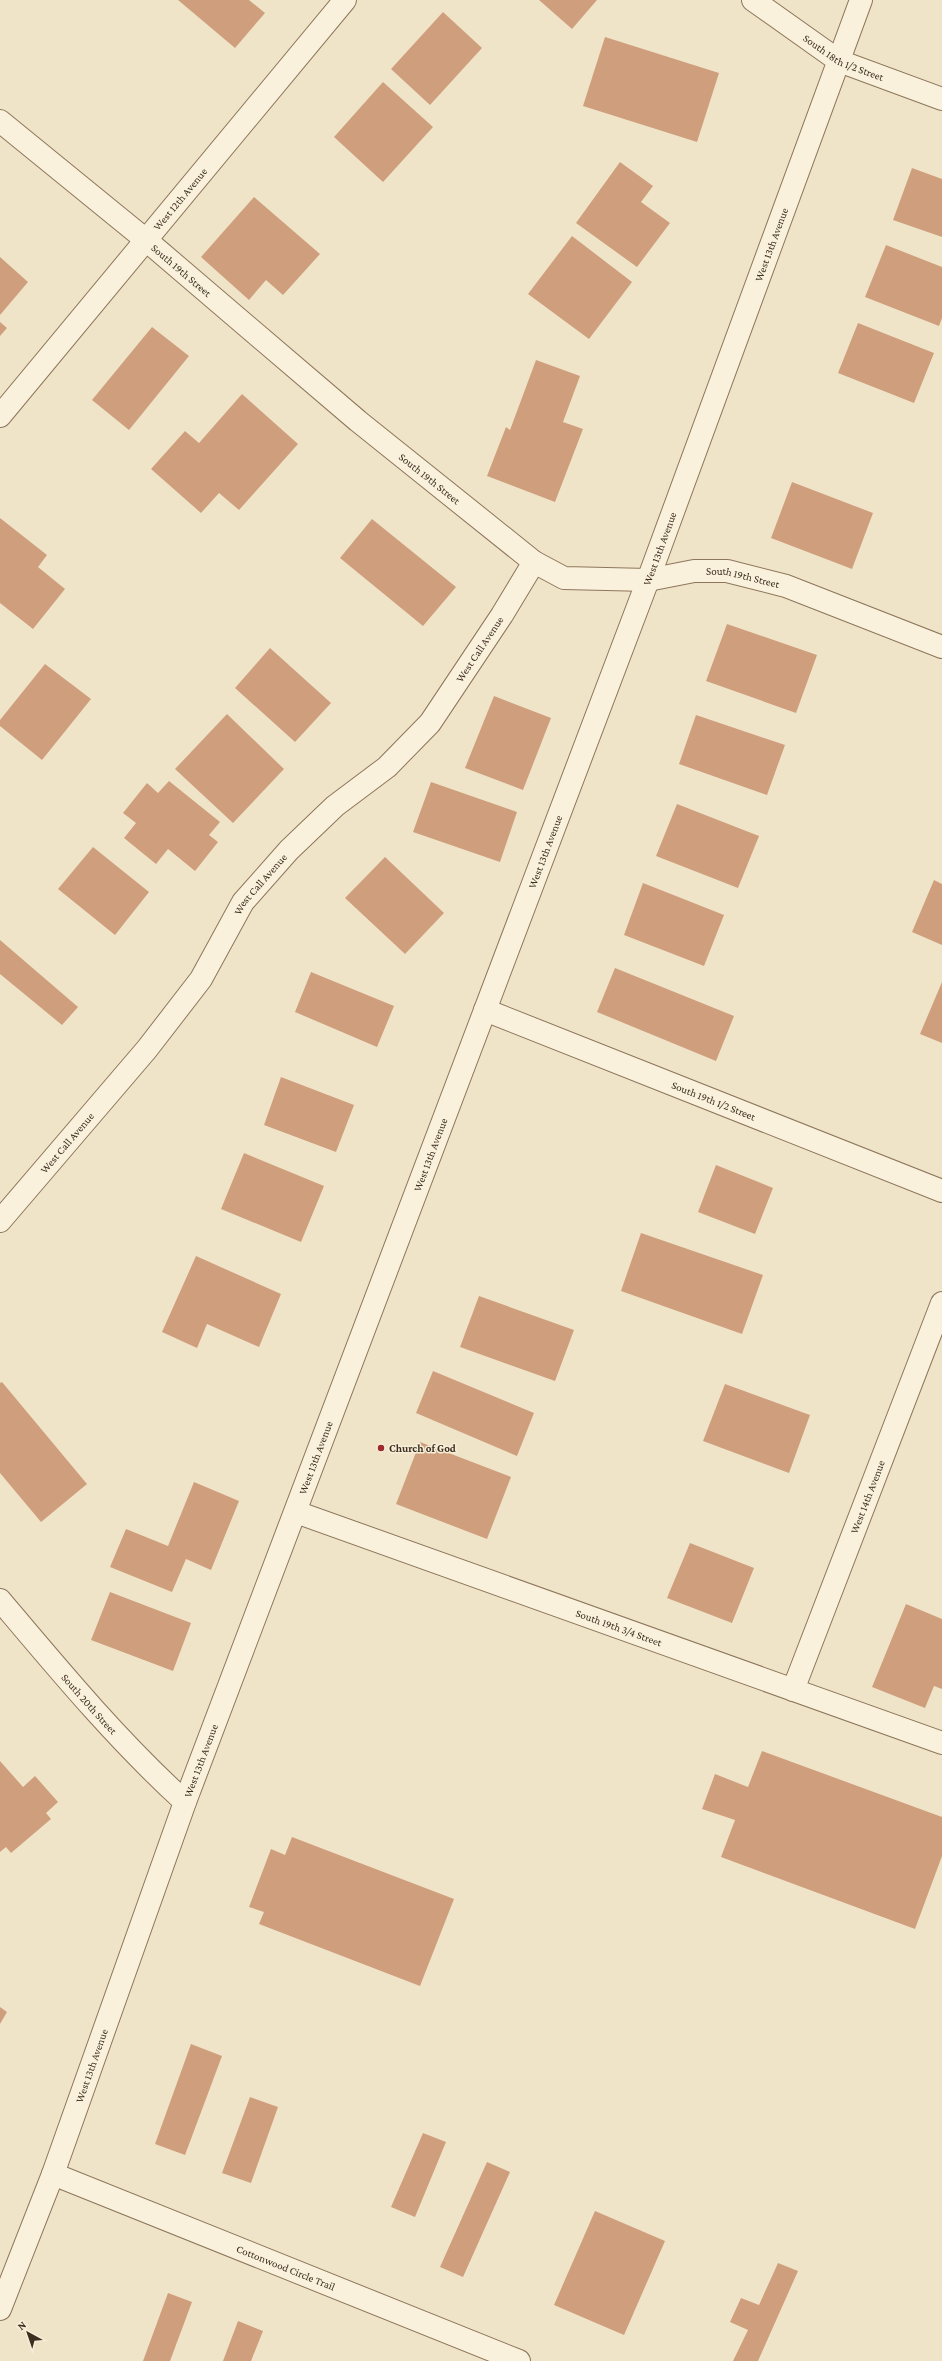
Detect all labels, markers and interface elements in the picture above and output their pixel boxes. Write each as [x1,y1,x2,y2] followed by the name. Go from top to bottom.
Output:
[801,32,886,83] street label: South 18th 1/2 Street
[151,165,209,233] street label: West 12th Avenue
[752,206,790,283] street label: West 13th Avenue
[149,241,214,299] street label: South 19th Street
[397,450,463,507] street label: South 19th Street
[641,510,679,587] street label: West 13th Avenue
[706,565,781,590] street label: South 19th Street
[453,614,506,684] street label: West Call Avenue
[526,813,564,890] street label: West 13th Avenue
[231,851,289,917] street label: West Call Avenue
[670,1079,758,1123] street label: South 19th 1/2 Street
[38,1110,96,1176] street label: West Call Avenue
[411,1116,450,1193] street label: West 13th Avenue
[296,1419,335,1496] street label: West 13th Avenue
[389,1442,456,1454] place label: Church of God
[376,1443,386,1453] marker: Church of God
[848,1458,887,1535] street label: West 14th Avenue
[574,1607,664,1649] street label: South 19th 3/4 Street
[59,1671,120,1737] street label: South 20th Street
[181,1722,220,1799] street label: West 13th Avenue
[73,2027,110,2104] street label: West 13th Avenue
[235,2242,337,2293] street label: Cottonwood Circle Trail
[8,2313,48,2353] north arrow
[15,2318,29,2332] text: N

